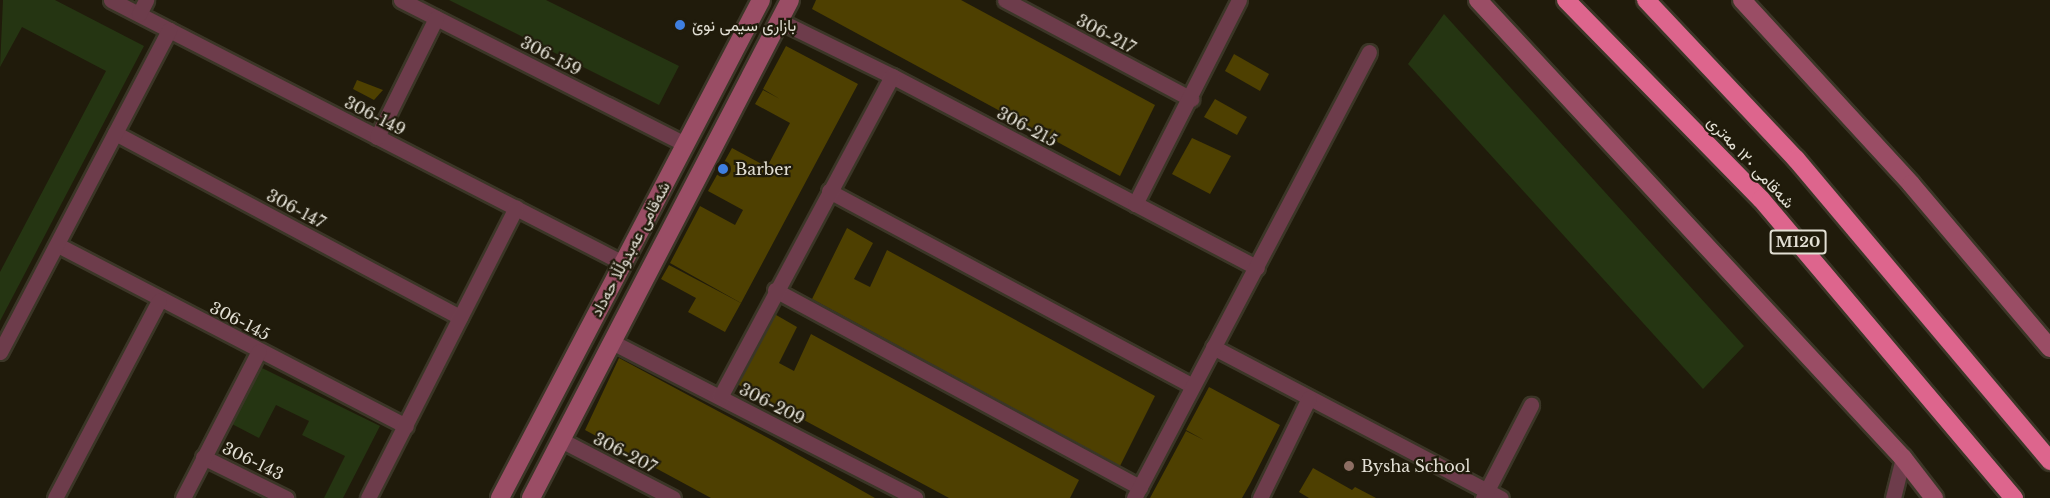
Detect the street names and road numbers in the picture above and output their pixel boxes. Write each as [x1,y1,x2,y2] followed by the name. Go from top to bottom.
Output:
[1073,11,1139,57] street label: 306-217
[517,33,585,79] street label: 306-159
[341,93,409,139] street label: 306-149
[994,103,1060,151] street label: 306-215
[1703,112,1799,212] street label: شەقامی ١٢٠ مەتری
[586,178,674,320] street label: شەقامی عەبدوڵڵا حەداد
[263,186,329,232] street label: 306-147
[1770,230,1826,254] road number: M120
[207,298,273,344] street label: 306-145
[736,379,808,429] street label: 306-209
[590,429,660,477] street label: 306-207
[219,438,287,484] street label: 306-143

